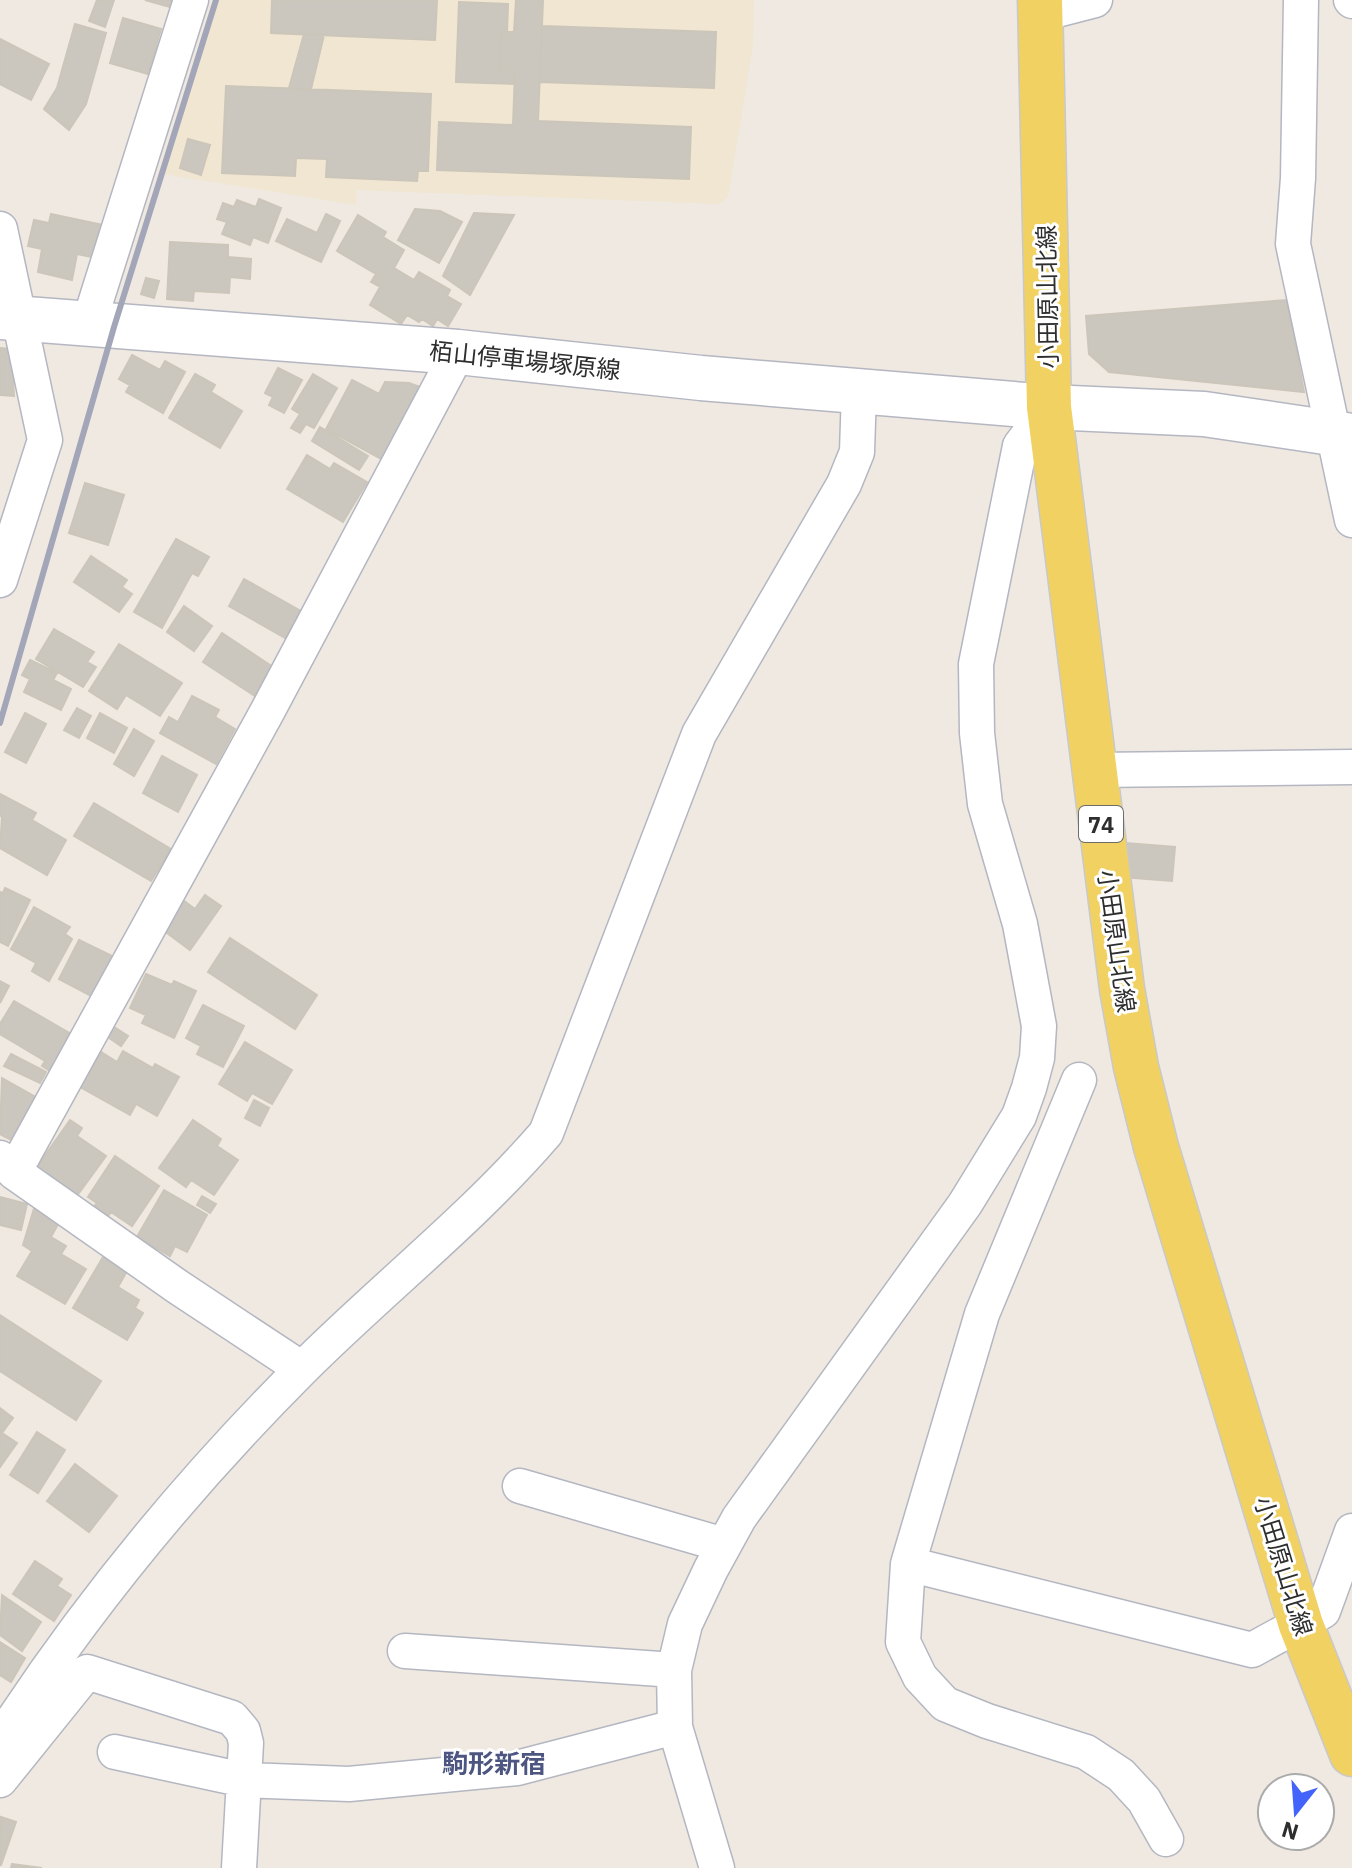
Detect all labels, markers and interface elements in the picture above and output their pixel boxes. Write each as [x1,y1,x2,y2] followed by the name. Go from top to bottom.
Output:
[1030,225,1064,369] street label: 小田原山北線
[428,334,622,386] street label: 栢山停車場塚原線
[1079,806,1123,842] road number: 74
[1091,867,1143,1015] street label: 小田原山北線
[1248,1492,1320,1640] street label: 小田原山北線
[442,1746,546,1780] district label: 駒形新宿
[1256,1772,1336,1852] north arrow
[1278,1815,1302,1848] text: N

